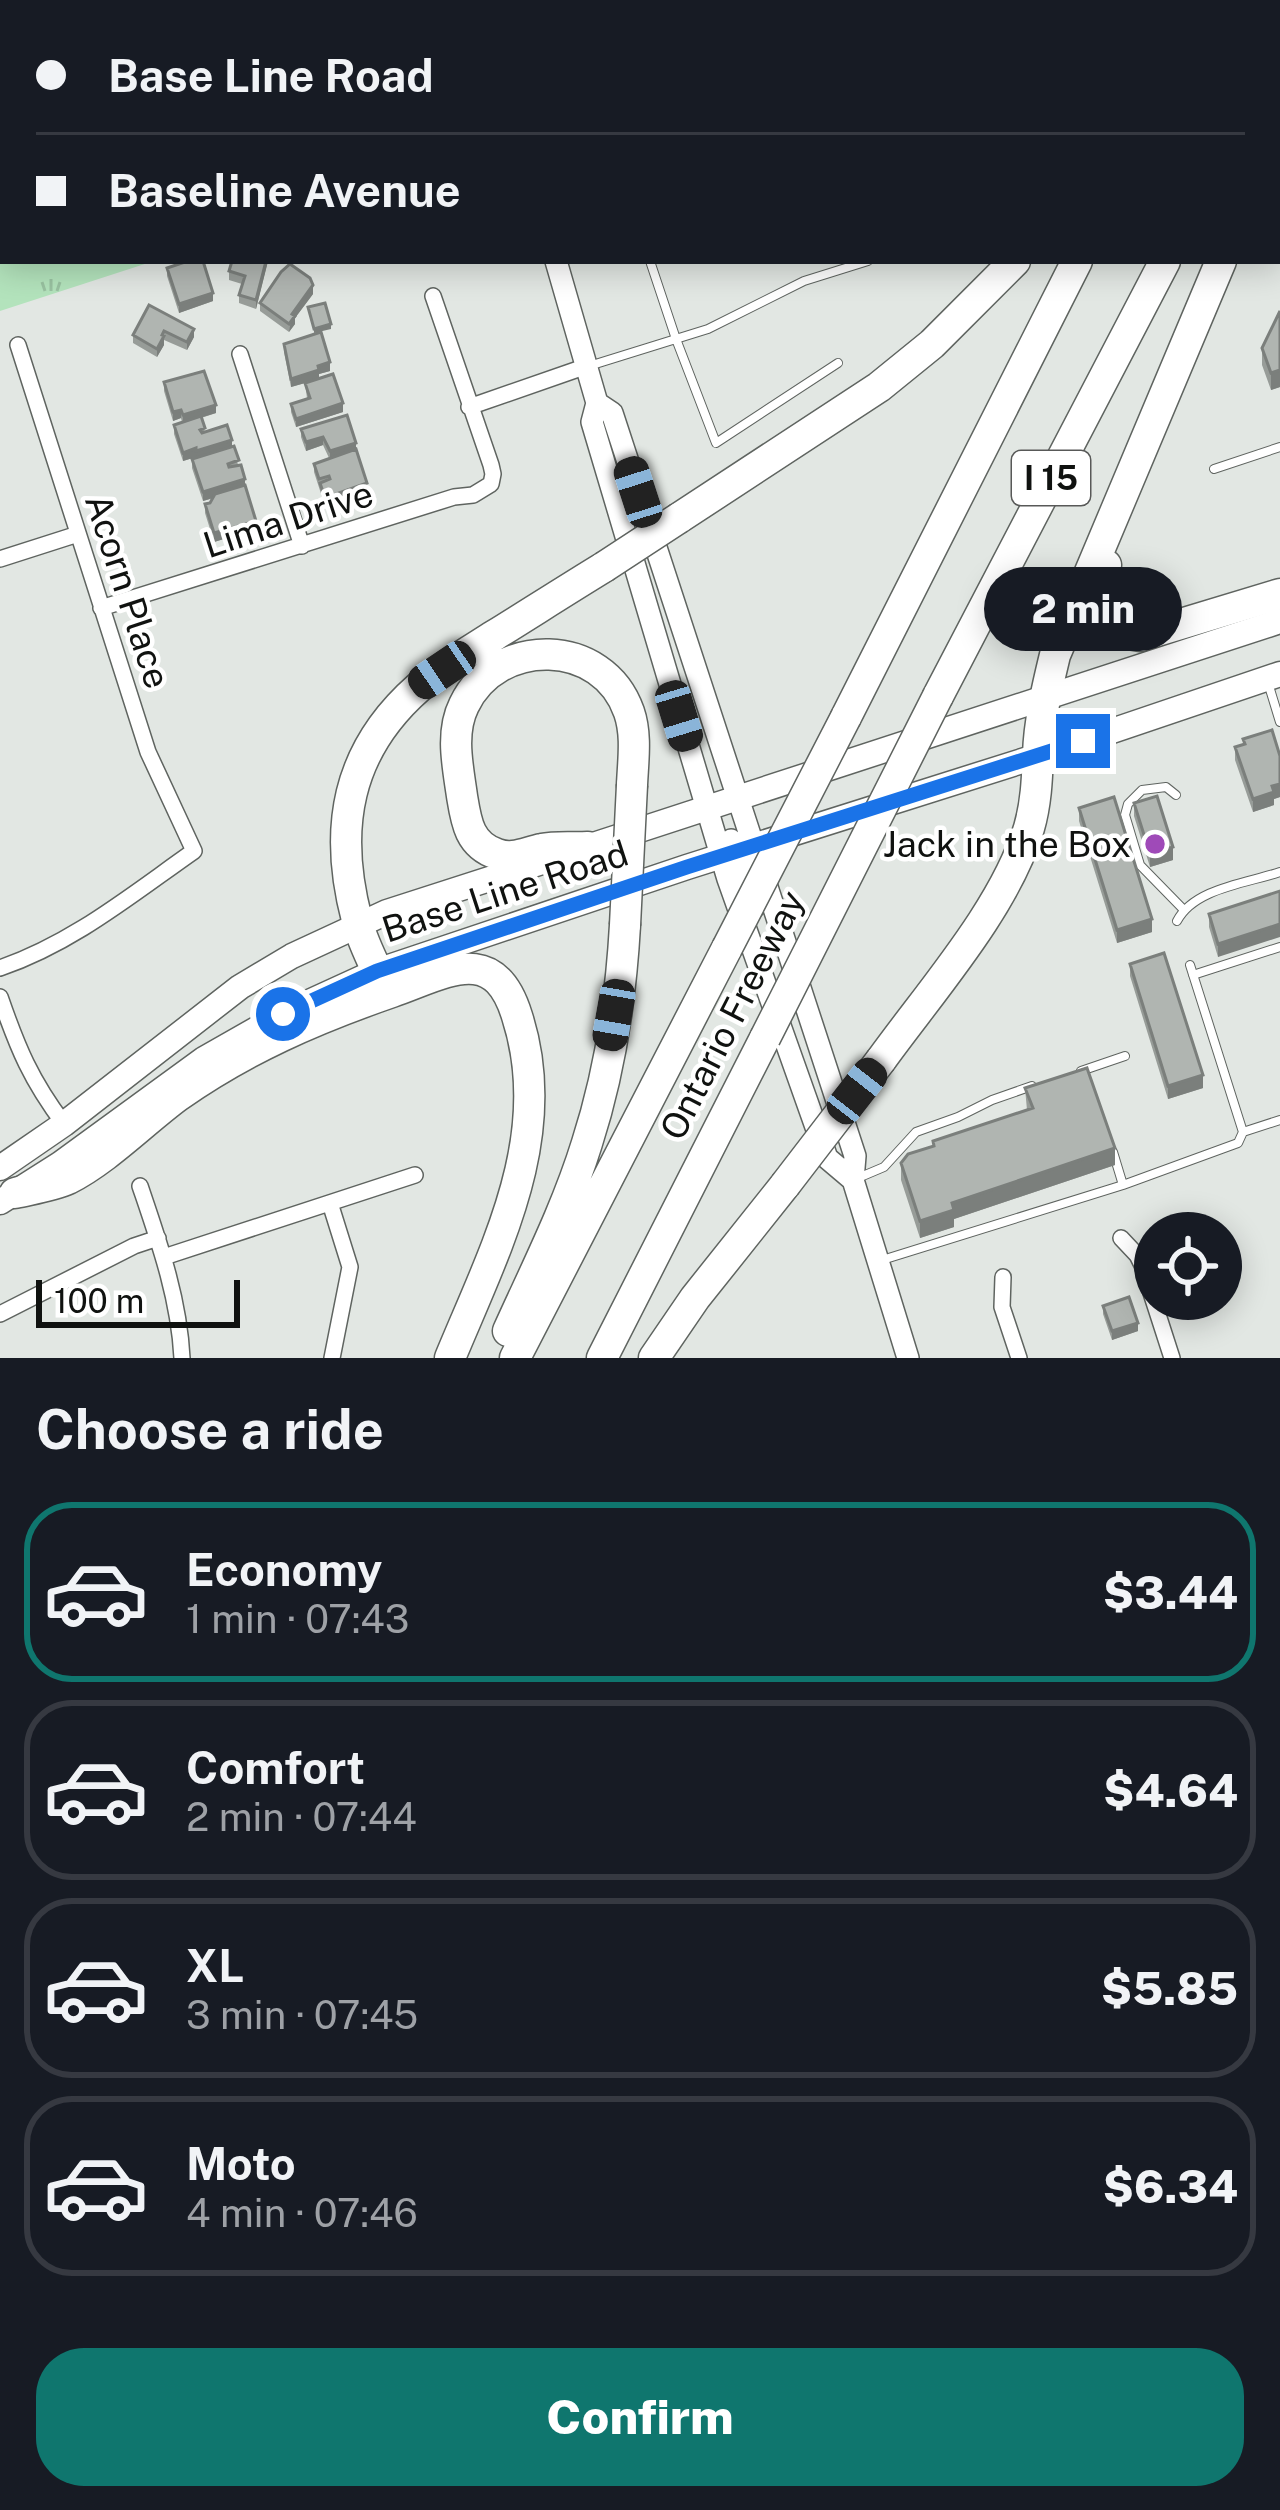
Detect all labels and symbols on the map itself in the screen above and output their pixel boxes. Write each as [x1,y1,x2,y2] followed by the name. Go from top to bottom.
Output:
[1012,451,1090,505] road number: I 15
[610,452,666,532] car
[198,472,378,566] street label: Lima Drive
[77,489,179,693] street label: Acorn Place
[984,567,1182,651] callout: 2 min
[402,635,482,705] car
[651,676,707,756] car
[1056,714,1110,768] route end
[883,823,1131,865] place label: Jack in the Box
[377,831,633,951] street label: Base Line Road
[1142,831,1168,857] marker: Jack in the Box
[651,884,813,1146] street label: Ontario Freeway
[590,976,638,1054] car
[256,987,310,1041] route start
[821,1052,893,1130] car
[36,1274,240,1327] scale bar

